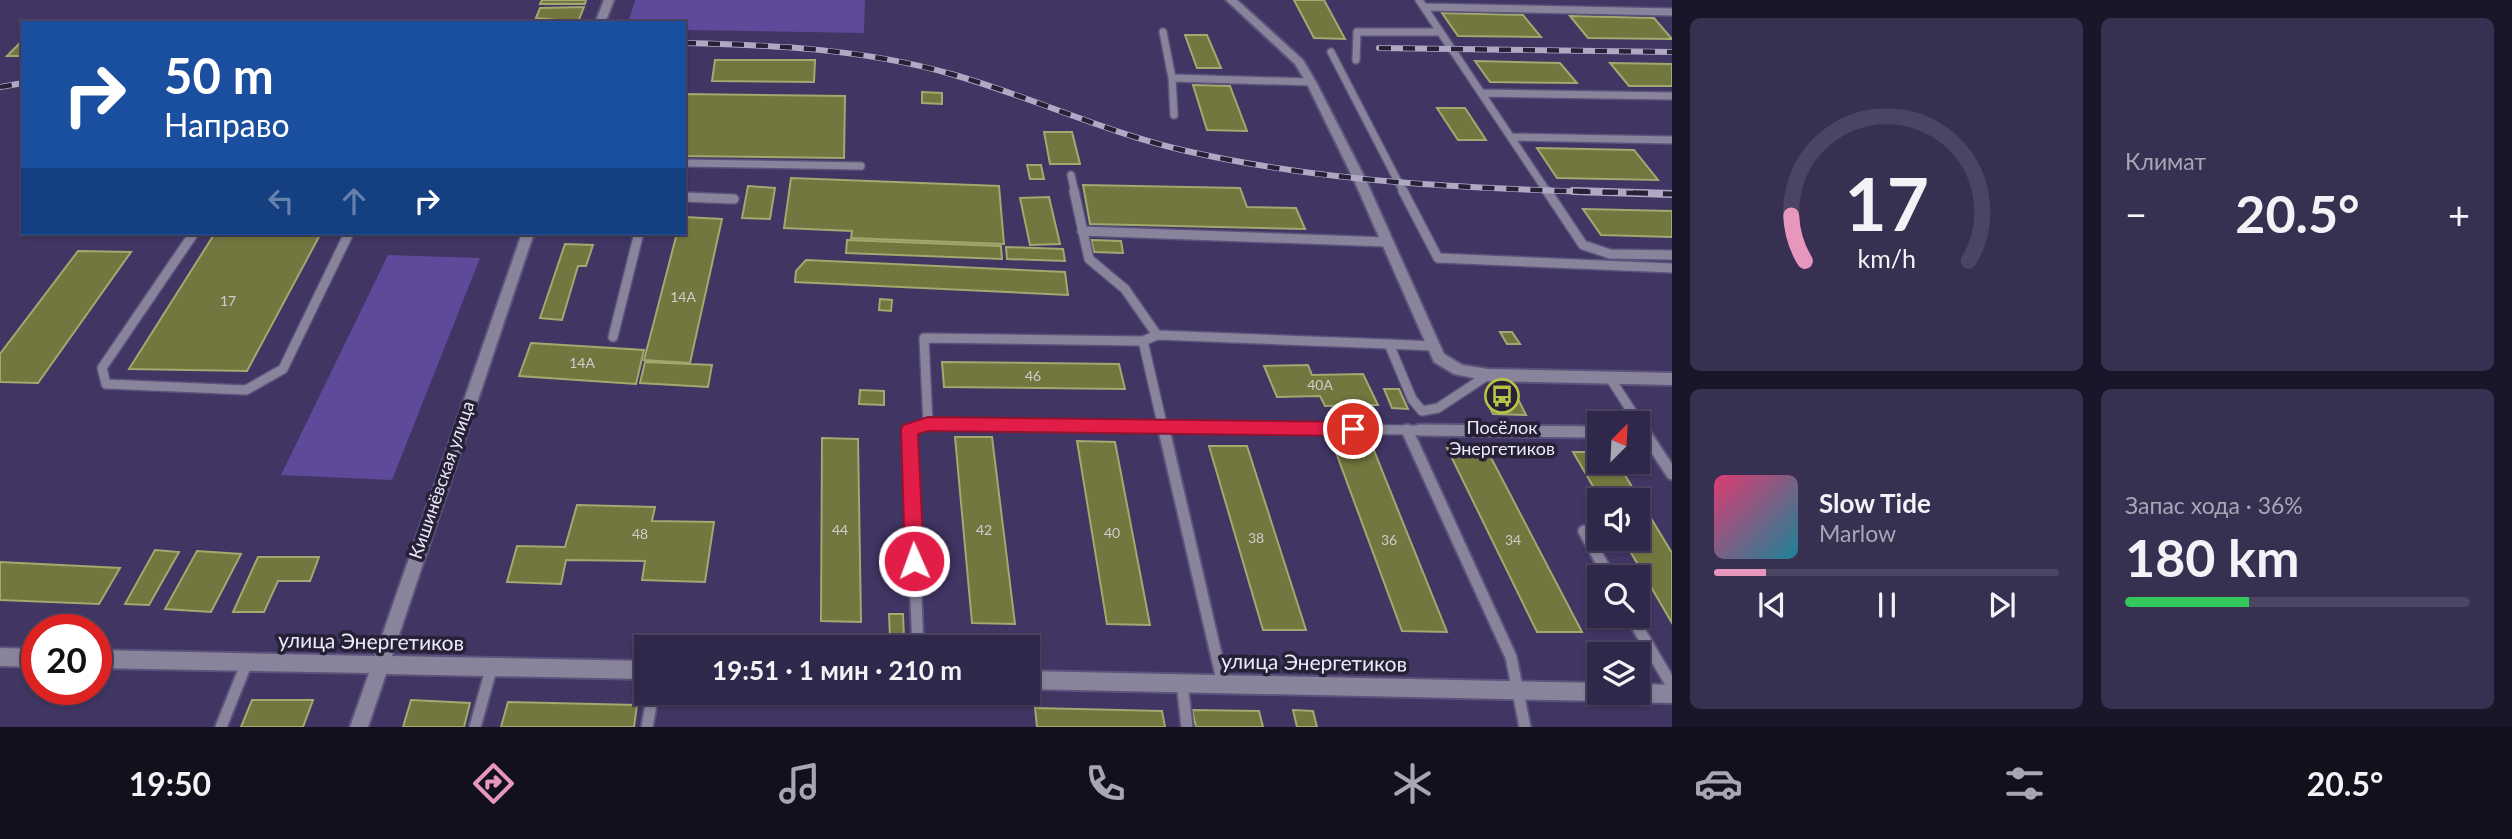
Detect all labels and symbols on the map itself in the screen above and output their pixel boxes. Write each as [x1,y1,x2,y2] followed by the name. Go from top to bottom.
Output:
[670,288,696,305] house number: 14А
[220,292,236,309] house number: 17
[569,354,595,371] house number: 14А
[1025,367,1041,384] house number: 46
[1307,376,1333,393] house number: 40А
[1483,377,1521,415] bus stop icon: Посёлок Энергетиков
[404,398,478,562] street label: Кишинёвская улица
[1323,399,1383,459] pin
[1587,411,1650,474] north arrow
[1449,416,1555,459] place label: Посёлок Энергетиков
[832,521,848,538] house number: 44
[976,521,992,538] house number: 42
[877,524,951,598] position arrow
[1104,524,1120,541] house number: 40
[632,525,648,542] house number: 48
[1248,529,1264,546] house number: 38
[1381,531,1397,548] house number: 36
[1505,531,1521,548] house number: 34
[21,614,112,705] speed limit sign: 20
[278,626,464,655] street label: улица Энергетиков
[1221,647,1407,676] street label: улица Энергетиков

